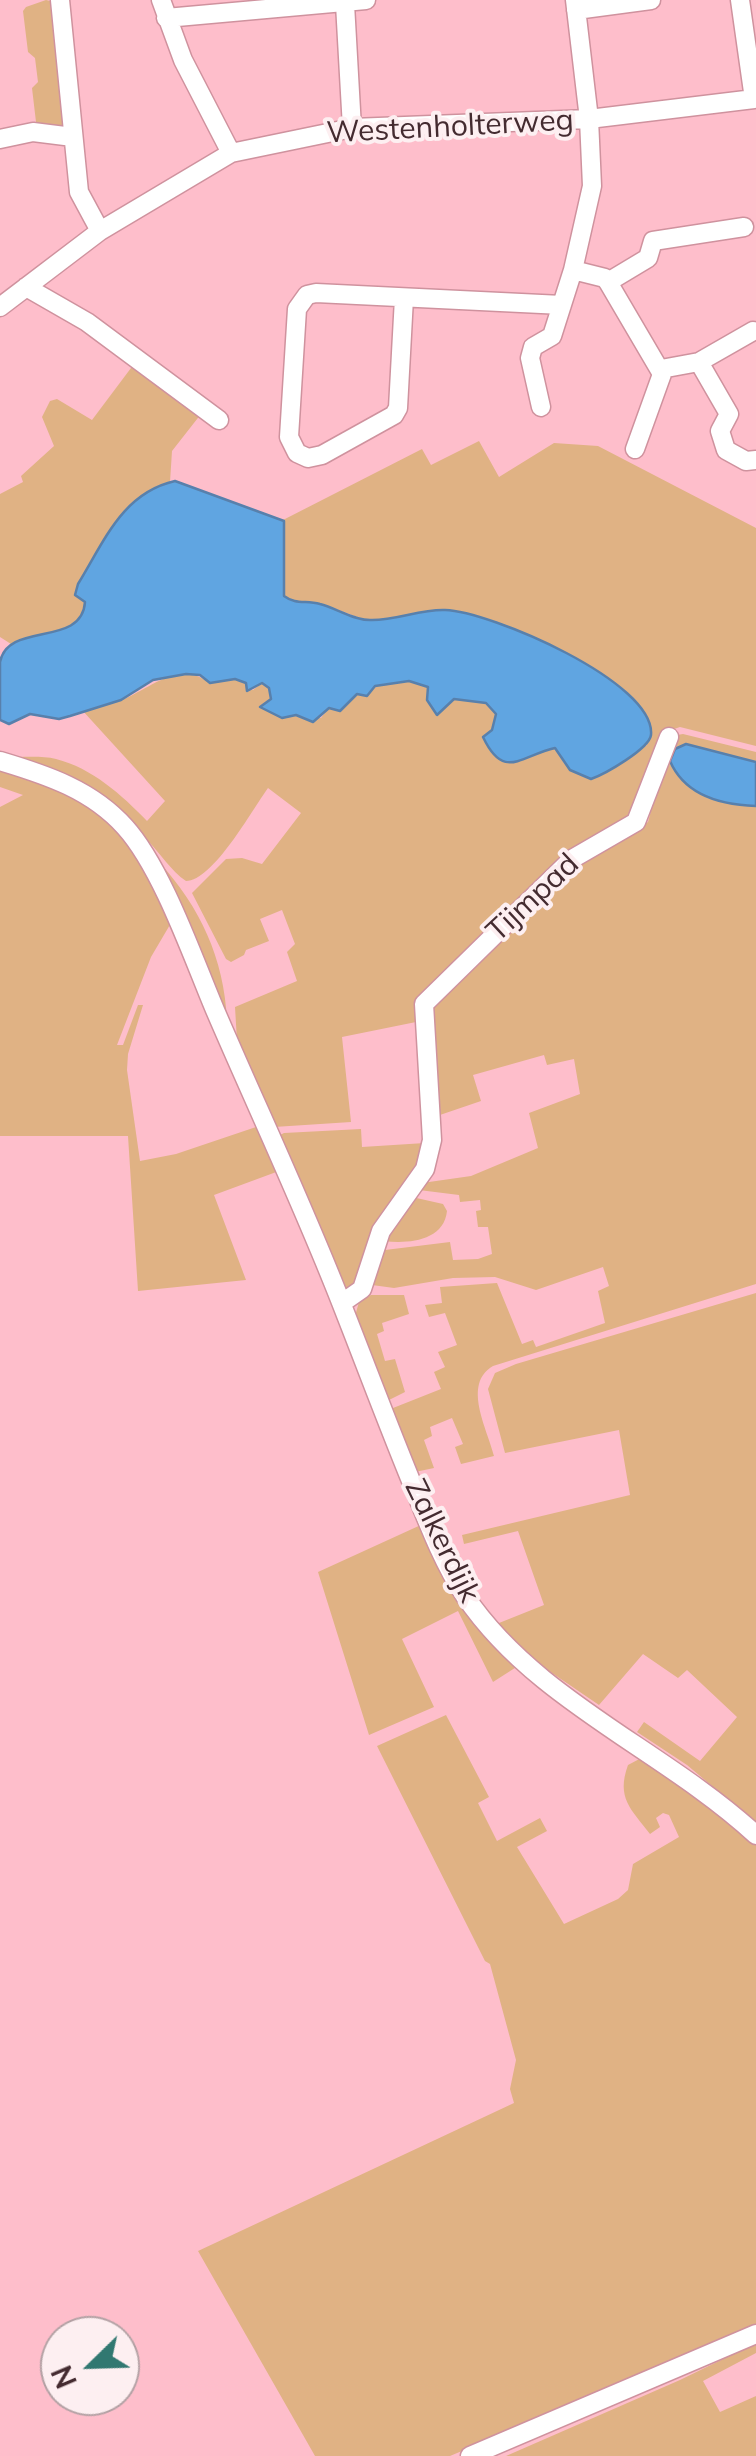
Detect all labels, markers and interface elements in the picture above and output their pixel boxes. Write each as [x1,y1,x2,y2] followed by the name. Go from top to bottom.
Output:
[325,103,575,151] street label: Westenholterweg
[479,846,587,950] street label: Tijmpad
[397,1474,487,1608] street label: Zalkerdijk
[40,2316,140,2416] north arrow
[44,2361,84,2394] text: N

